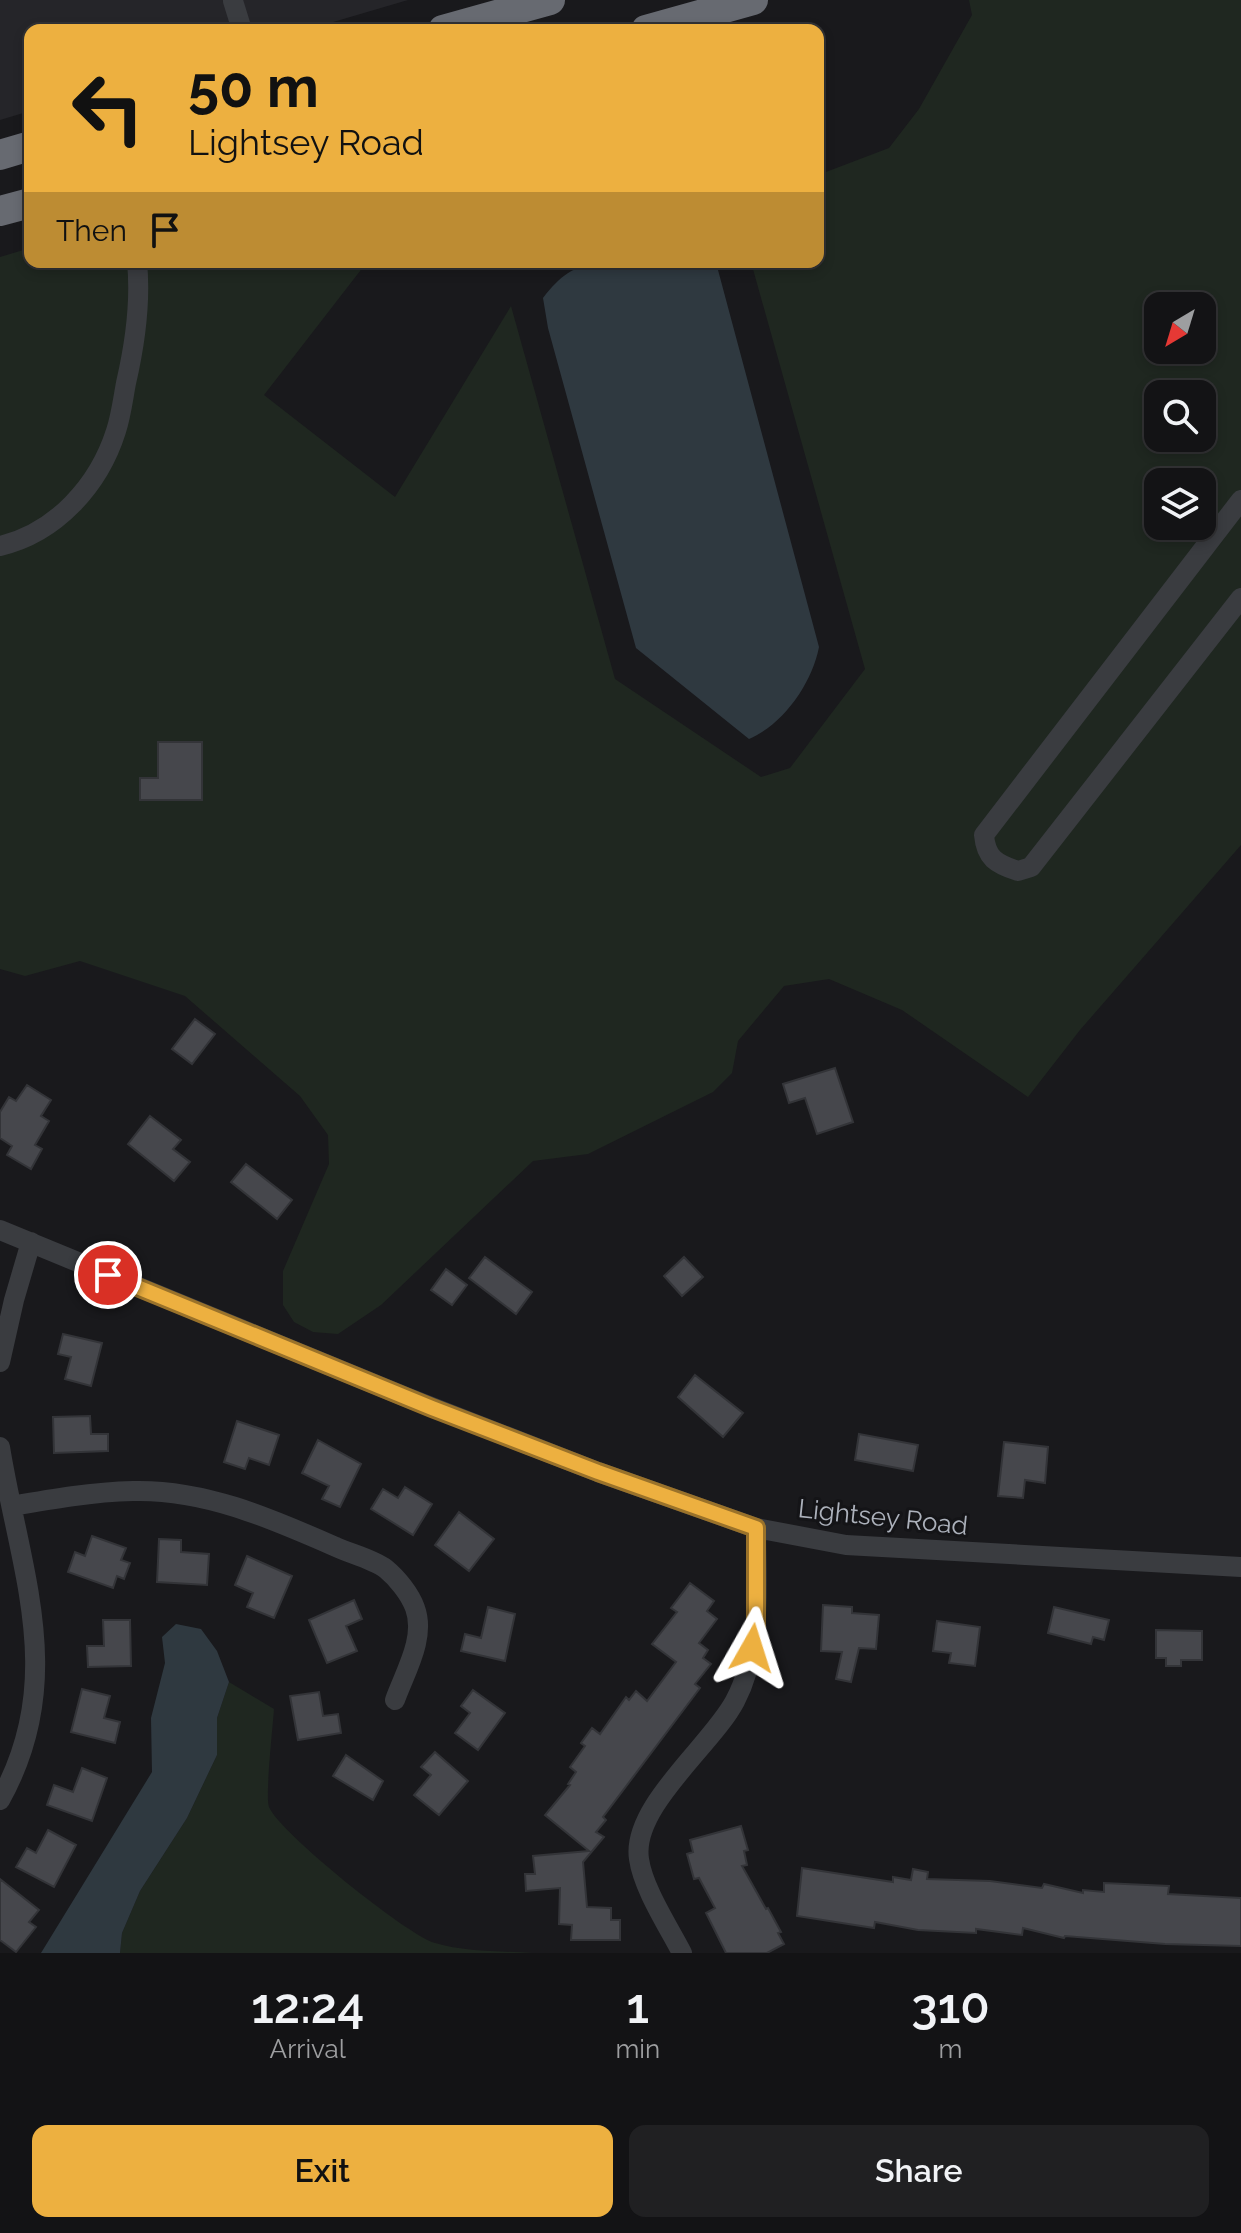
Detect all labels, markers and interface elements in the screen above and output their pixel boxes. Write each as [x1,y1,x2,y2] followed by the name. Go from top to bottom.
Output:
[188,54,319,120] text: 50 m
[56,56,160,160] icon: left
[188,121,424,163] text: Lightsey Road
[143,208,187,252] icon: arrive
[56,213,127,248] text: Then
[1144,292,1216,364] north arrow
[1144,292,1216,540] map controls
[1144,380,1216,452] button: search
[1144,468,1216,540] button: layers
[74,1241,142,1309] pin
[86,1253,130,1297] icon: arrive
[797,1493,969,1541] street label: Lightsey Road
[710,1606,794,1690] position arrow
[251,1978,364,2034] text: 12:24
[627,1978,649,2034] text: 1
[911,1978,990,2034] text: 310
[270,2034,346,2064] text: Arrival
[615,2034,660,2064] text: min
[939,2034,963,2064] text: m
[32,2125,613,2217] button: Exit
[629,2125,1209,2217] button: Share

